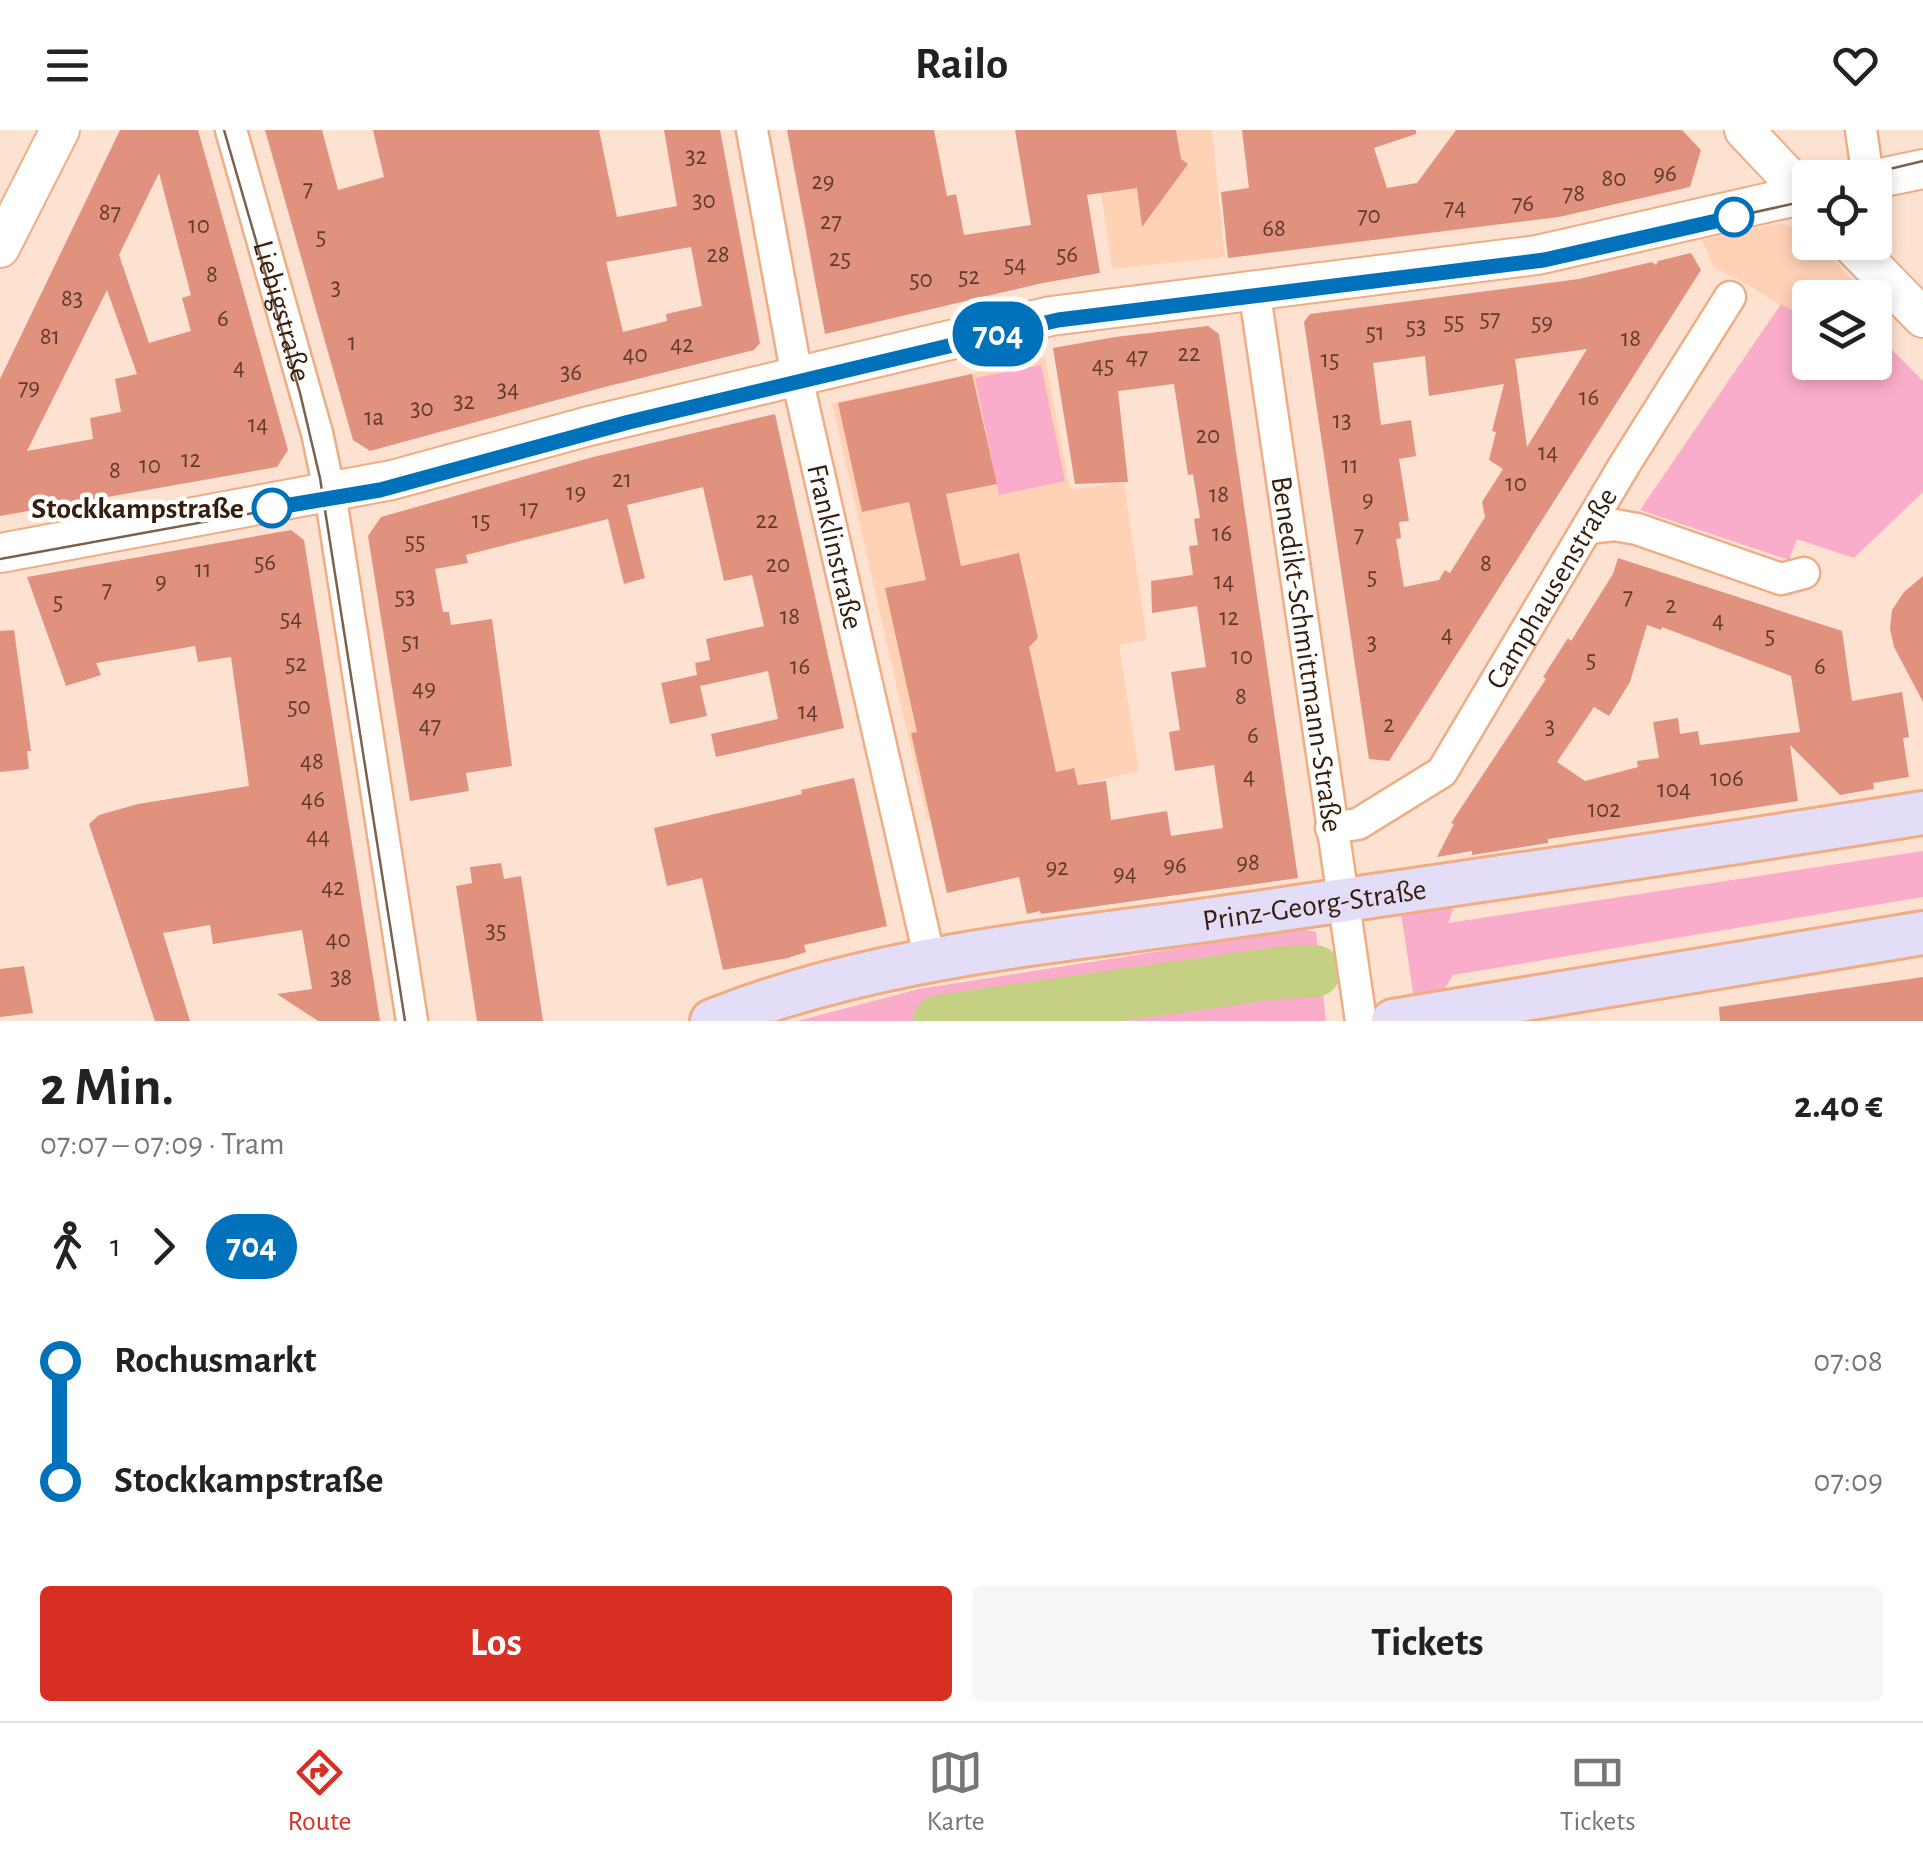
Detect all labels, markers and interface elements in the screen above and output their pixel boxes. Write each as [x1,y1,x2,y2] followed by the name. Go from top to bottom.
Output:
[40,38,95,93] icon: menu
[1828,38,1883,93] icon: heart
[915,42,1008,87] text: Railo
[685,144,707,169] house number: 32
[1792,160,1892,380] map controls
[1792,160,1892,260] button: locate
[1653,161,1677,186] house number: 96
[1601,166,1627,191] house number: 80
[811,169,835,194] house number: 29
[303,176,313,201] house number: 7
[1563,181,1585,206] house number: 78
[692,188,716,213] house number: 30
[1512,191,1534,216] house number: 76
[1444,195,1466,220] house number: 74
[1715,198,1753,236] unlabelled marker
[99,200,121,225] house number: 87
[1357,203,1381,228] house number: 70
[820,209,842,234] house number: 27
[188,213,210,238] house number: 10
[1262,216,1286,241] house number: 68
[316,224,326,249] house number: 5
[247,237,316,385] street label: Liebigstraße
[706,242,730,267] house number: 28
[1056,242,1078,267] house number: 56
[829,246,851,271] house number: 25
[1004,252,1026,277] house number: 54
[206,262,218,287] house number: 8
[958,264,980,289] house number: 52
[909,267,933,292] house number: 50
[331,275,341,300] house number: 3
[1792,280,1892,380] button: layers
[61,286,83,311] house number: 83
[940,302,1056,366] line badge: 704
[217,306,229,331] house number: 6
[1480,306,1500,331] house number: 57
[1444,309,1464,334] house number: 55
[1531,310,1553,335] house number: 59
[1406,314,1426,339] house number: 53
[973,317,1023,352] text: 704
[1365,320,1385,345] house number: 51
[40,324,60,349] house number: 81
[1621,326,1641,351] house number: 18
[348,330,356,355] house number: 1
[670,332,694,357] house number: 42
[1178,341,1200,366] house number: 22
[622,342,648,367] house number: 40
[1126,344,1148,369] house number: 47
[1320,347,1340,372] house number: 15
[1092,353,1114,378] house number: 45
[233,355,245,380] house number: 4
[560,360,582,385] house number: 36
[18,375,40,400] house number: 79
[497,377,519,402] house number: 34
[1579,385,1599,410] house number: 16
[453,389,475,414] house number: 32
[410,396,434,421] house number: 30
[364,405,384,430] house number: 1a
[1333,408,1351,433] house number: 13
[248,412,268,437] house number: 14
[1196,423,1220,448] house number: 20
[1538,440,1558,465] house number: 14
[181,447,201,472] house number: 12
[139,453,161,478] house number: 10
[1341,453,1359,478] house number: 11
[109,458,121,483] house number: 8
[801,461,868,632] street label: Franklinstraße
[612,467,632,492] house number: 21
[1505,471,1527,496] house number: 10
[1266,474,1347,834] street label: Benedikt-Schmittmann-Straße
[566,480,586,505] house number: 19
[1209,482,1229,507] house number: 18
[1481,483,1623,694] street label: Camphausenstraße
[1362,487,1374,512] house number: 9
[253,489,291,527] marker: Stockkampstraße
[31,494,244,524] place label: Stockkampstraße
[519,496,539,521] house number: 17
[471,508,491,533] house number: 15
[756,508,778,533] house number: 22
[1212,521,1232,546] house number: 16
[1354,522,1364,547] house number: 7
[405,529,425,554] house number: 55
[254,550,276,575] house number: 56
[1480,551,1492,576] house number: 8
[766,552,790,577] house number: 20
[194,557,212,582] house number: 11
[1367,564,1377,589] house number: 5
[155,569,167,594] house number: 9
[1214,569,1234,594] house number: 14
[102,577,112,602] house number: 7
[395,584,415,609] house number: 53
[1623,584,1633,609] house number: 7
[53,589,63,614] house number: 5
[1665,593,1677,618] house number: 2
[780,604,800,629] house number: 18
[1219,605,1239,630] house number: 12
[280,606,302,631] house number: 54
[1712,608,1724,633] house number: 4
[1441,622,1453,647] house number: 4
[1765,623,1775,648] house number: 5
[401,629,421,654] house number: 51
[1367,630,1377,655] house number: 3
[1231,644,1253,669] house number: 10
[1586,647,1596,672] house number: 5
[285,651,307,676] house number: 52
[790,654,810,679] house number: 16
[1814,654,1826,679] house number: 6
[412,676,436,701] house number: 49
[1235,684,1247,709] house number: 8
[287,694,311,719] house number: 50
[798,699,818,724] house number: 14
[1383,712,1395,737] house number: 2
[419,713,441,738] house number: 47
[1545,714,1555,739] house number: 3
[1247,723,1259,748] house number: 6
[300,749,324,774] house number: 48
[1243,764,1255,789] house number: 4
[1710,766,1744,791] house number: 106
[1657,777,1691,802] house number: 104
[301,787,325,812] house number: 46
[1587,797,1621,822] house number: 102
[306,824,330,849] house number: 44
[1236,850,1260,875] house number: 98
[1163,853,1187,878] house number: 96
[1045,855,1069,880] house number: 92
[1113,861,1137,886] house number: 94
[321,875,345,900] house number: 42
[1201,875,1428,936] street label: Prinz-Georg-Straße
[486,918,506,943] house number: 35
[325,927,351,952] house number: 40
[330,965,352,990] house number: 38
[40,1060,174,1115] text: 2 Min.
[1794,1087,1883,1125] text: 2.40 €
[40,1128,285,1160] text: 07:07 – 07:09 · Tram
[40,1219,95,1274] icon: walk
[136,1219,191,1274] icon: forward
[226,1229,277,1264] text: 704
[110,1230,121,1262] text: 1
[114,1342,316,1380] text: Rochusmarkt
[1813,1345,1883,1377] text: 07:08
[114,1462,383,1500] text: Stockkampstraße
[1813,1465,1883,1497] text: 07:09
[40,1586,952,1701] button: Los
[972,1586,1883,1701] button: Tickets
[288,1745,352,1839] tab: Route
[927,1745,985,1839] tab: Karte
[1560,1745,1636,1839] tab: Tickets

